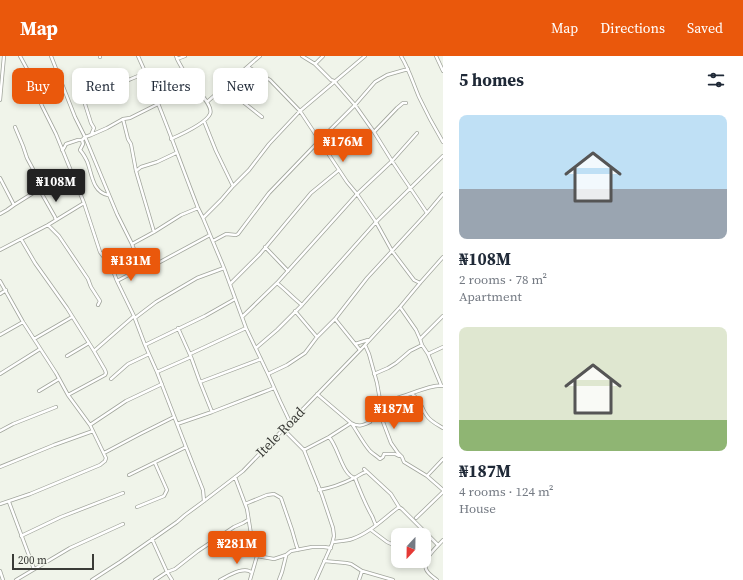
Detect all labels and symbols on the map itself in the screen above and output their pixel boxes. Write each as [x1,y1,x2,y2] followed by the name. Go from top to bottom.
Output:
[315,129,371,163] pin: ₦176M
[28,169,84,203] pin: ₦108M
[103,248,159,282] pin: ₦131M
[366,396,422,430] pin: ₦187M
[251,402,309,462] street label: Itele Road
[391,528,431,568] north arrow
[209,531,265,565] pin: ₦281M
[12,552,94,571] scale bar

